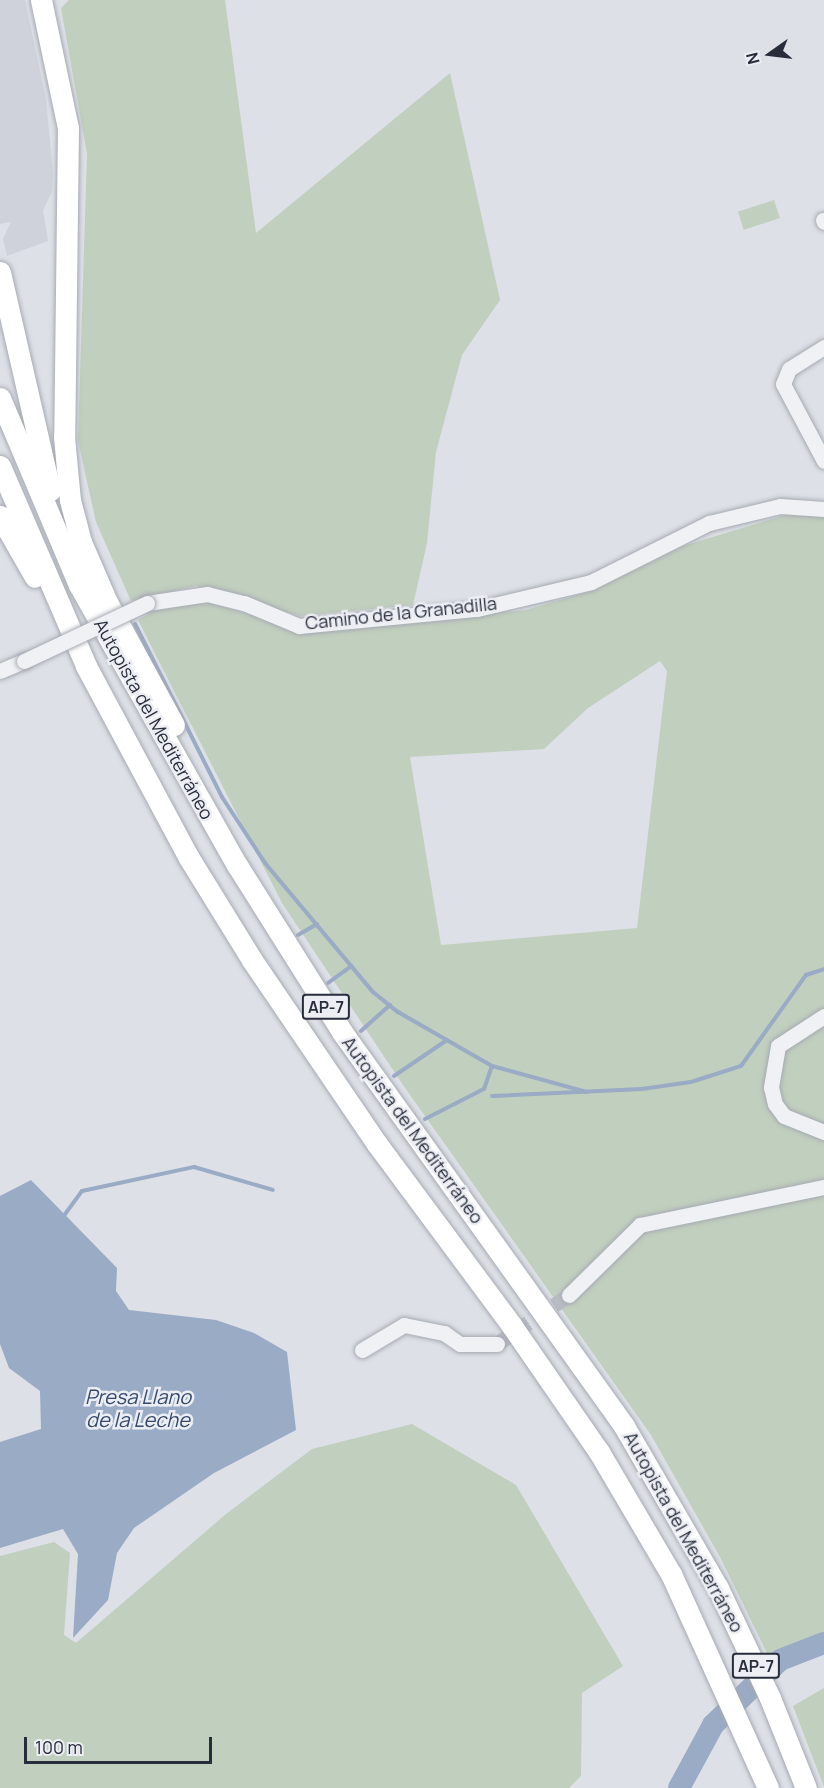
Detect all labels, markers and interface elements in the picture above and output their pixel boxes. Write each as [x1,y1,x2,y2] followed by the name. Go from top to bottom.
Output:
[740,24,800,84] north arrow
[740,50,765,67] text: N
[304,592,498,634] street label: Camino de la Granadilla
[90,615,218,823] street label: Autopista del Mediterráneo
[300,994,352,1020] road number: AP-7
[338,1032,488,1228] street label: Autopista del Mediterráneo
[85,1385,191,1432] water label: Presa Llano de la Leche
[620,1428,748,1636] street label: Autopista del Mediterráneo
[730,1653,782,1679] road number: AP-7
[27,1725,214,1763] scale bar
[35,1735,83,1759] text: 100 m

